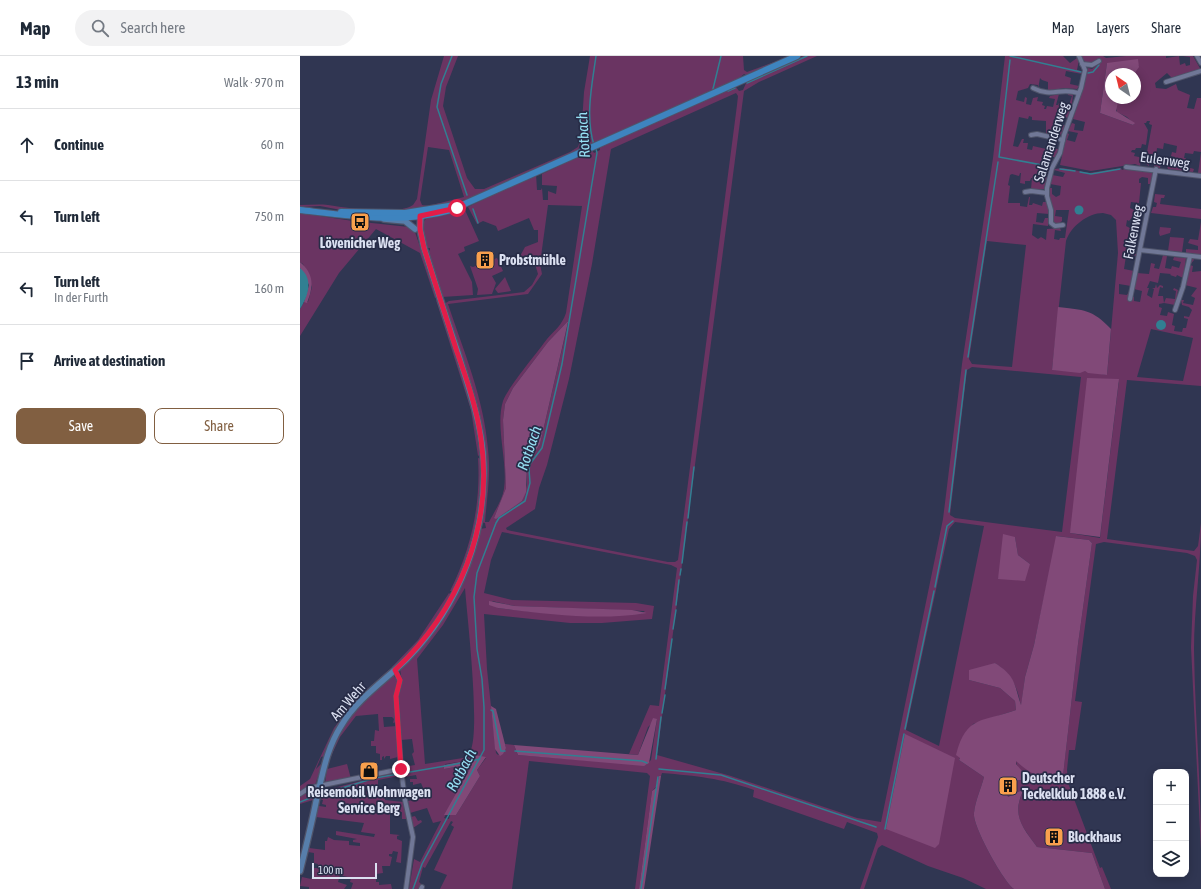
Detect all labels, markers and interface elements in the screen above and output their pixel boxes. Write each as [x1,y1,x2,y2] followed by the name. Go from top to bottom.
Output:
[75,10,355,46] search box
[20,17,51,39] text: Map
[89,17,111,39] icon: search
[121,19,185,36] text: Search here
[1052,20,1074,36] text: Map
[1096,20,1129,36] text: Layers
[1151,20,1181,36] text: Share
[1105,68,1141,104] north arrow
[16,72,59,92] text: 13 min
[224,75,284,90] text: Walk · 970 m
[1030,100,1072,184] street label: Salamanderweg
[573,112,593,158] water label: Rotbach
[16,134,38,156] icon: ahead
[54,136,104,153] text: Continue
[261,137,284,152] text: 60 m
[1139,149,1191,171] street label: Eulenweg
[448,199,466,217] route start
[1120,203,1146,261] street label: Falkenweg
[16,206,38,228] icon: left
[54,208,100,225] text: Turn left
[255,209,284,224] text: 750 m
[349,211,371,233] bus stop icon: Lövenicher Weg
[320,235,401,251] place label: Lövenicher Weg
[474,249,496,271] building icon: Probstmühle
[499,252,566,268] place label: Probstmühle
[54,273,100,290] text: Turn left
[16,278,38,300] icon: left
[255,281,284,296] text: 160 m
[54,290,108,305] text: In der Furth
[16,350,38,372] icon: arrive
[54,352,165,369] text: Arrive at destination
[16,408,146,444] button: Save
[154,408,284,444] button: Share
[514,424,544,472] water label: Rotbach
[327,678,370,724] street label: Am Wehr
[443,746,479,794] water label: Rotbach
[358,760,380,782] shop icon: Reisemobil Wohnwagen Service Berg
[392,760,410,778] route end
[1153,769,1189,877] map controls
[1153,769,1189,805] button: +
[1022,770,1126,802] place label: Deutscher Teckelklub 1888 e.V.
[997,775,1019,797] building icon: Deutscher Teckelklub 1888 e.V.
[307,784,431,816] place label: Reisemobil Wohnwagen Service Berg
[1153,805,1189,841] button: −
[1043,826,1065,848] building icon: Blockhaus
[1068,829,1121,845] place label: Blockhaus
[1153,841,1189,877] button: layers
[312,861,377,880] scale bar
[318,864,343,876] text: 100 m

